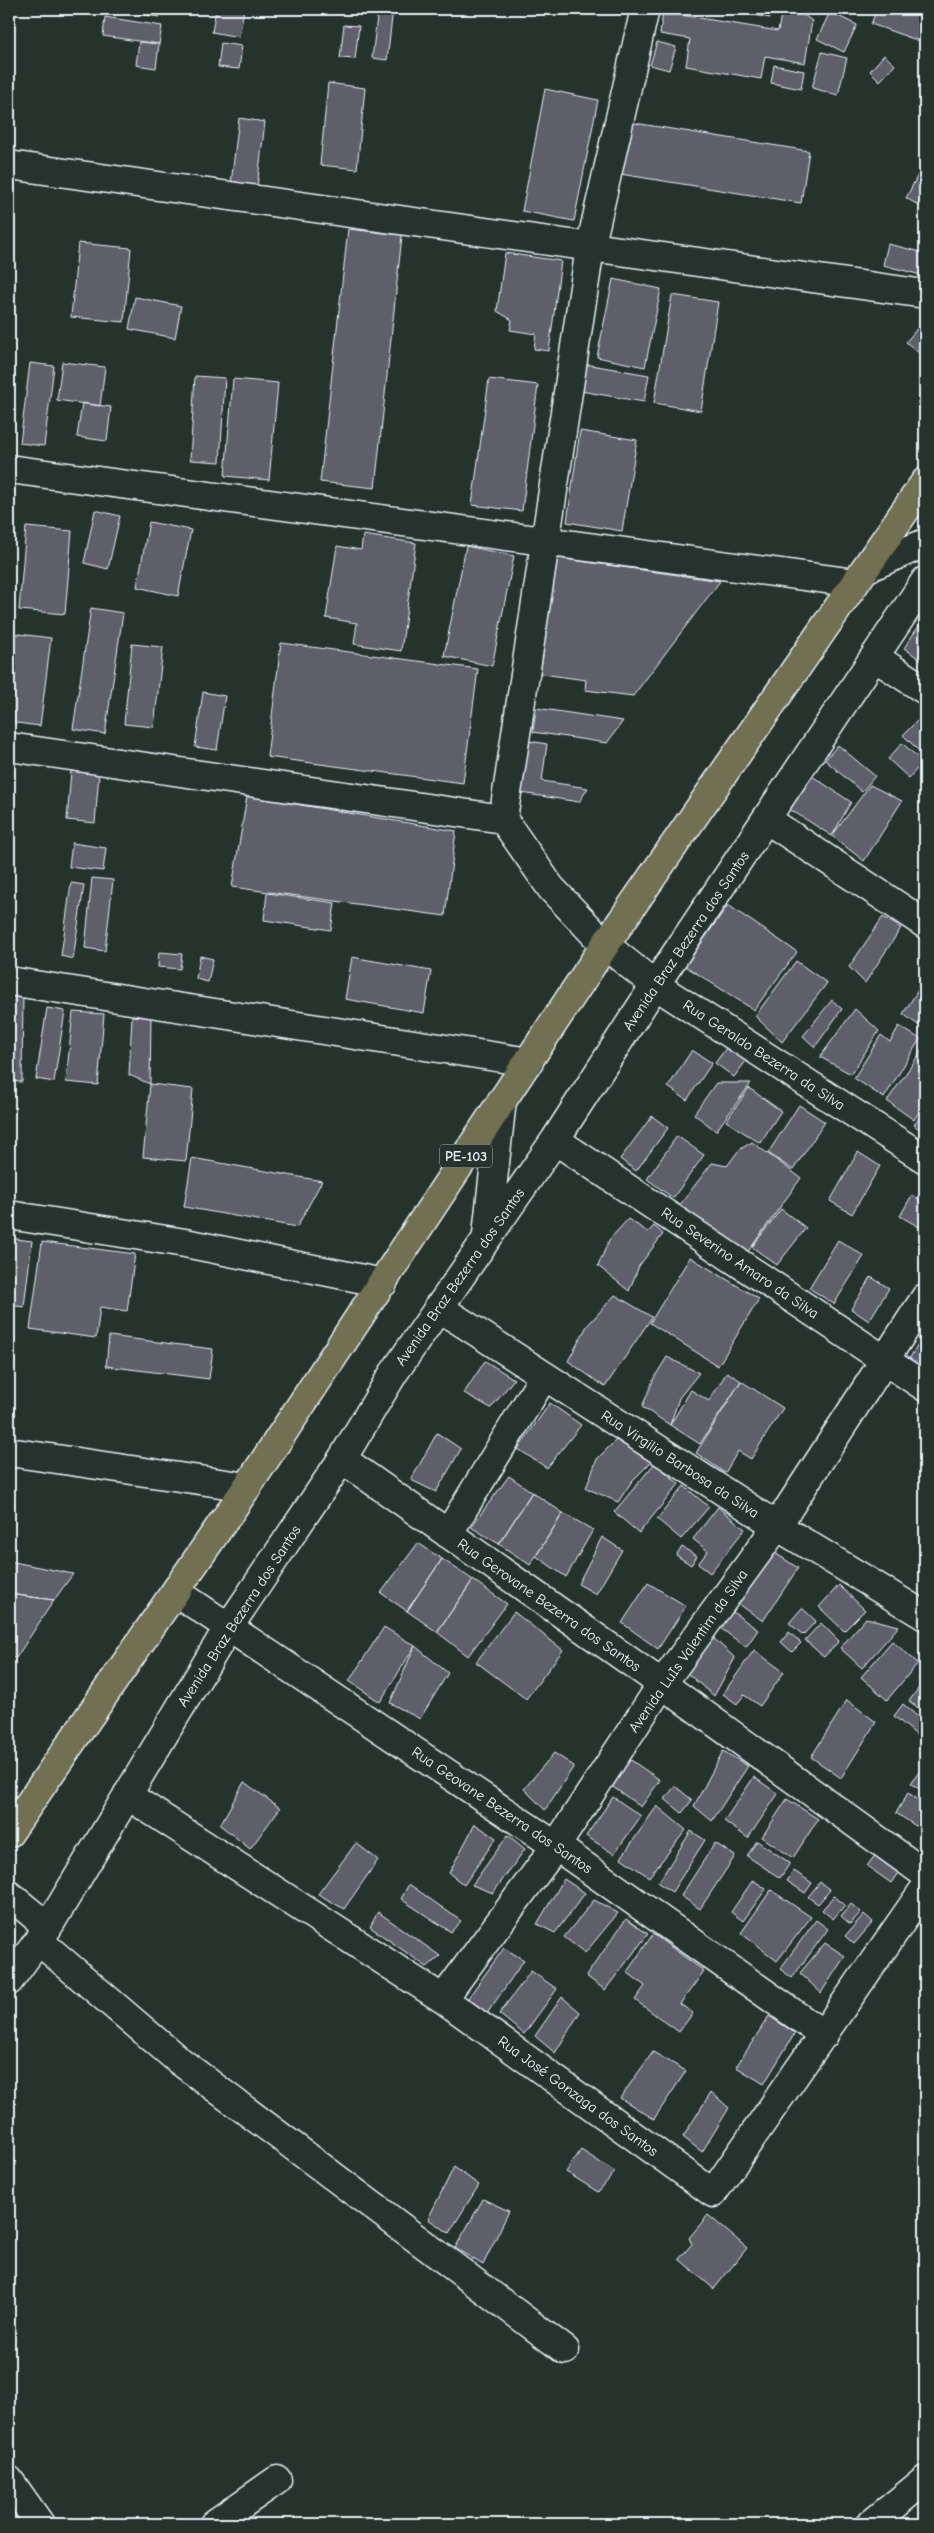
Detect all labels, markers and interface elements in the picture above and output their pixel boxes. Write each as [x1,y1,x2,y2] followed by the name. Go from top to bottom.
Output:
[619,848,753,1034] street label: Avenida Braz Bezerra dos Santos
[680,996,848,1114] street label: Rua Geraldo Bezerra da Silva
[440,1144,492,1168] road number: PE-103
[392,1185,528,1369] street label: Avenida Braz Bezerra dos Santos
[658,1203,822,1323] street label: Rua Severino Amaro da Silva
[598,1406,762,1522] street label: Rua Virgilio Barbosa da Silva
[173,1522,305,1710] street label: Avenida Braz Bezerra dos Santos
[454,1535,644,1675] street label: Rua Gerovane Bezerra dos Santos
[625,1566,751,1736] street label: Avenida LuIs Valentim da Silva
[408,1743,596,1877] street label: Rua Geovane Bezerra dos Santos
[494,2032,662,2160] street label: Rua José Gonzaga dos Santos

